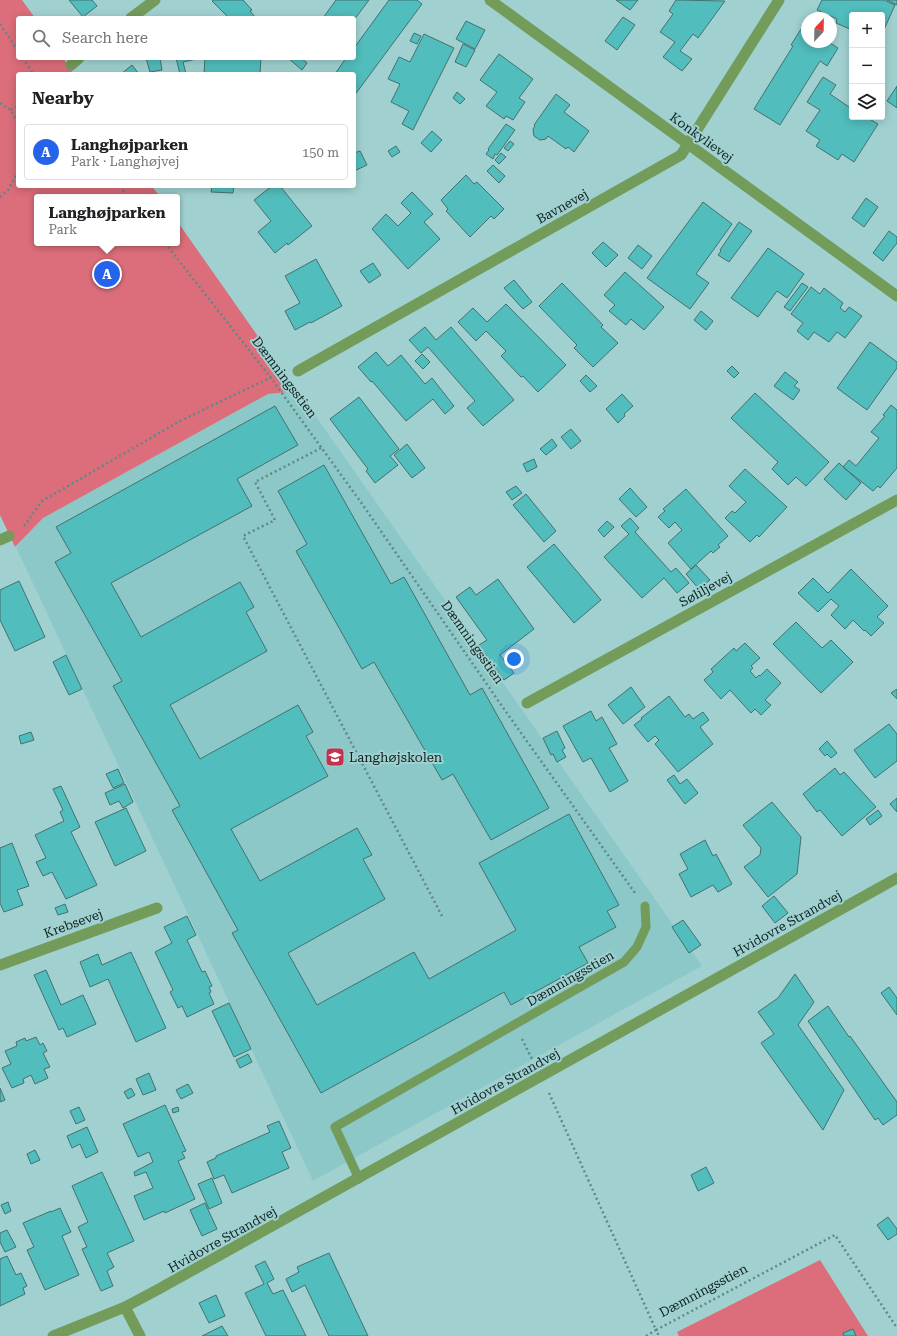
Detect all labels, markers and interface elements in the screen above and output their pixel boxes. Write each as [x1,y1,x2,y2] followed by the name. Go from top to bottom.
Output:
[801,12,837,48] north arrow
[849,12,885,120] map controls
[849,12,885,48] button: +
[16,16,356,60] search box
[30,27,52,49] icon: search
[62,29,148,47] text: Search here
[849,48,885,84] button: −
[849,84,885,120] button: layers
[32,88,94,108] text: Nearby
[667,109,736,165] street label: Konkylievej
[71,136,188,154] text: Langhøjparken
[41,145,51,160] text: A
[302,145,339,160] text: 150 m
[71,154,179,169] text: Park · Langhøjvej
[534,186,591,227] street label: Bavnevej
[34,194,180,246] popup
[48,204,166,222] text: Langhøjparken
[48,222,77,237] text: Park
[94,259,120,289] pin: A
[249,334,320,421] street label: Dæmningsstien
[676,569,734,610] street label: Søliljevej
[438,598,507,687] street label: Dæmningsstien
[504,649,524,669] your location
[324,746,346,768] school or university icon: Langhøjskolen
[349,750,443,765] place label: Langhøjskolen
[730,887,844,960] street label: Hvidovre Strandvej
[42,906,105,941] street label: Krebsevej
[524,947,617,1009] street label: Dæmningsstien
[448,1045,562,1118] street label: Hvidovre Strandvej
[165,1203,279,1276] street label: Hvidovre Strandvej
[656,1261,751,1320] street label: Dæmningsstien

